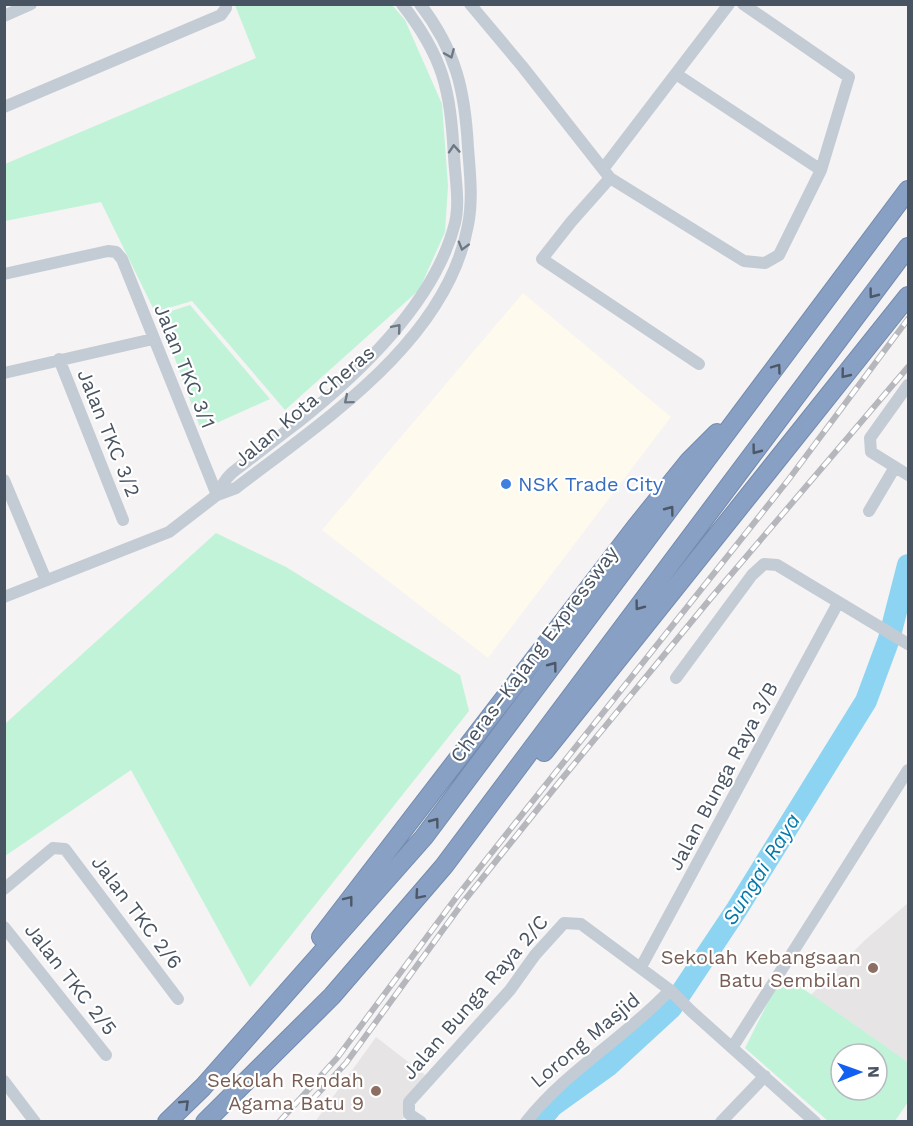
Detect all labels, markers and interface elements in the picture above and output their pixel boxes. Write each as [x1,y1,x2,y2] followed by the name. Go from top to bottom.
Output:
[443,48,455,59] one-way arrow
[447,145,460,154] one-way arrow
[458,240,470,251] one-way arrow
[870,287,881,298] one-way arrow
[149,300,221,432] street label: Jalan TKC 3/1
[390,324,401,335] one-way arrow
[229,340,379,472] street label: Jalan Kota Cheras
[769,363,780,374] one-way arrow
[72,366,146,500] street label: Jalan TKC 3/2
[842,367,853,378] one-way arrow
[343,392,354,403] one-way arrow
[752,443,763,454] one-way arrow
[518,472,664,496] place label: NSK Trade City
[499,477,513,491] marker: NSK Trade City
[663,506,674,517] one-way arrow
[445,541,624,767] street label: Cheras–Kajang Expressway
[635,599,646,610] one-way arrow
[545,662,556,673] one-way arrow
[663,678,783,874] street label: Jalan Bunga Raya 3/B
[717,809,805,929] water label: Sungai Raya
[428,818,439,829] one-way arrow
[87,851,187,973] street label: Jalan TKC 2/6
[415,888,426,898] one-way arrow
[342,895,353,906] one-way arrow
[397,910,553,1084] street label: Jalan Bunga Raya 2/C
[20,918,122,1040] street label: Jalan TKC 2/5
[661,945,861,992] place label: Sekolah Kebangsaan Batu Sembilan
[866,961,880,975] marker: Sekolah Kebangsaan Batu Sembilan
[525,987,645,1093] street label: Lorong Masjid
[829,1042,889,1102] north arrow
[864,1066,883,1078] text: N
[207,1068,364,1115] place label: Sekolah Rendah Agama Batu 9
[369,1084,383,1098] marker: Sekolah Rendah Agama Batu 9
[178,1100,188,1111] one-way arrow

